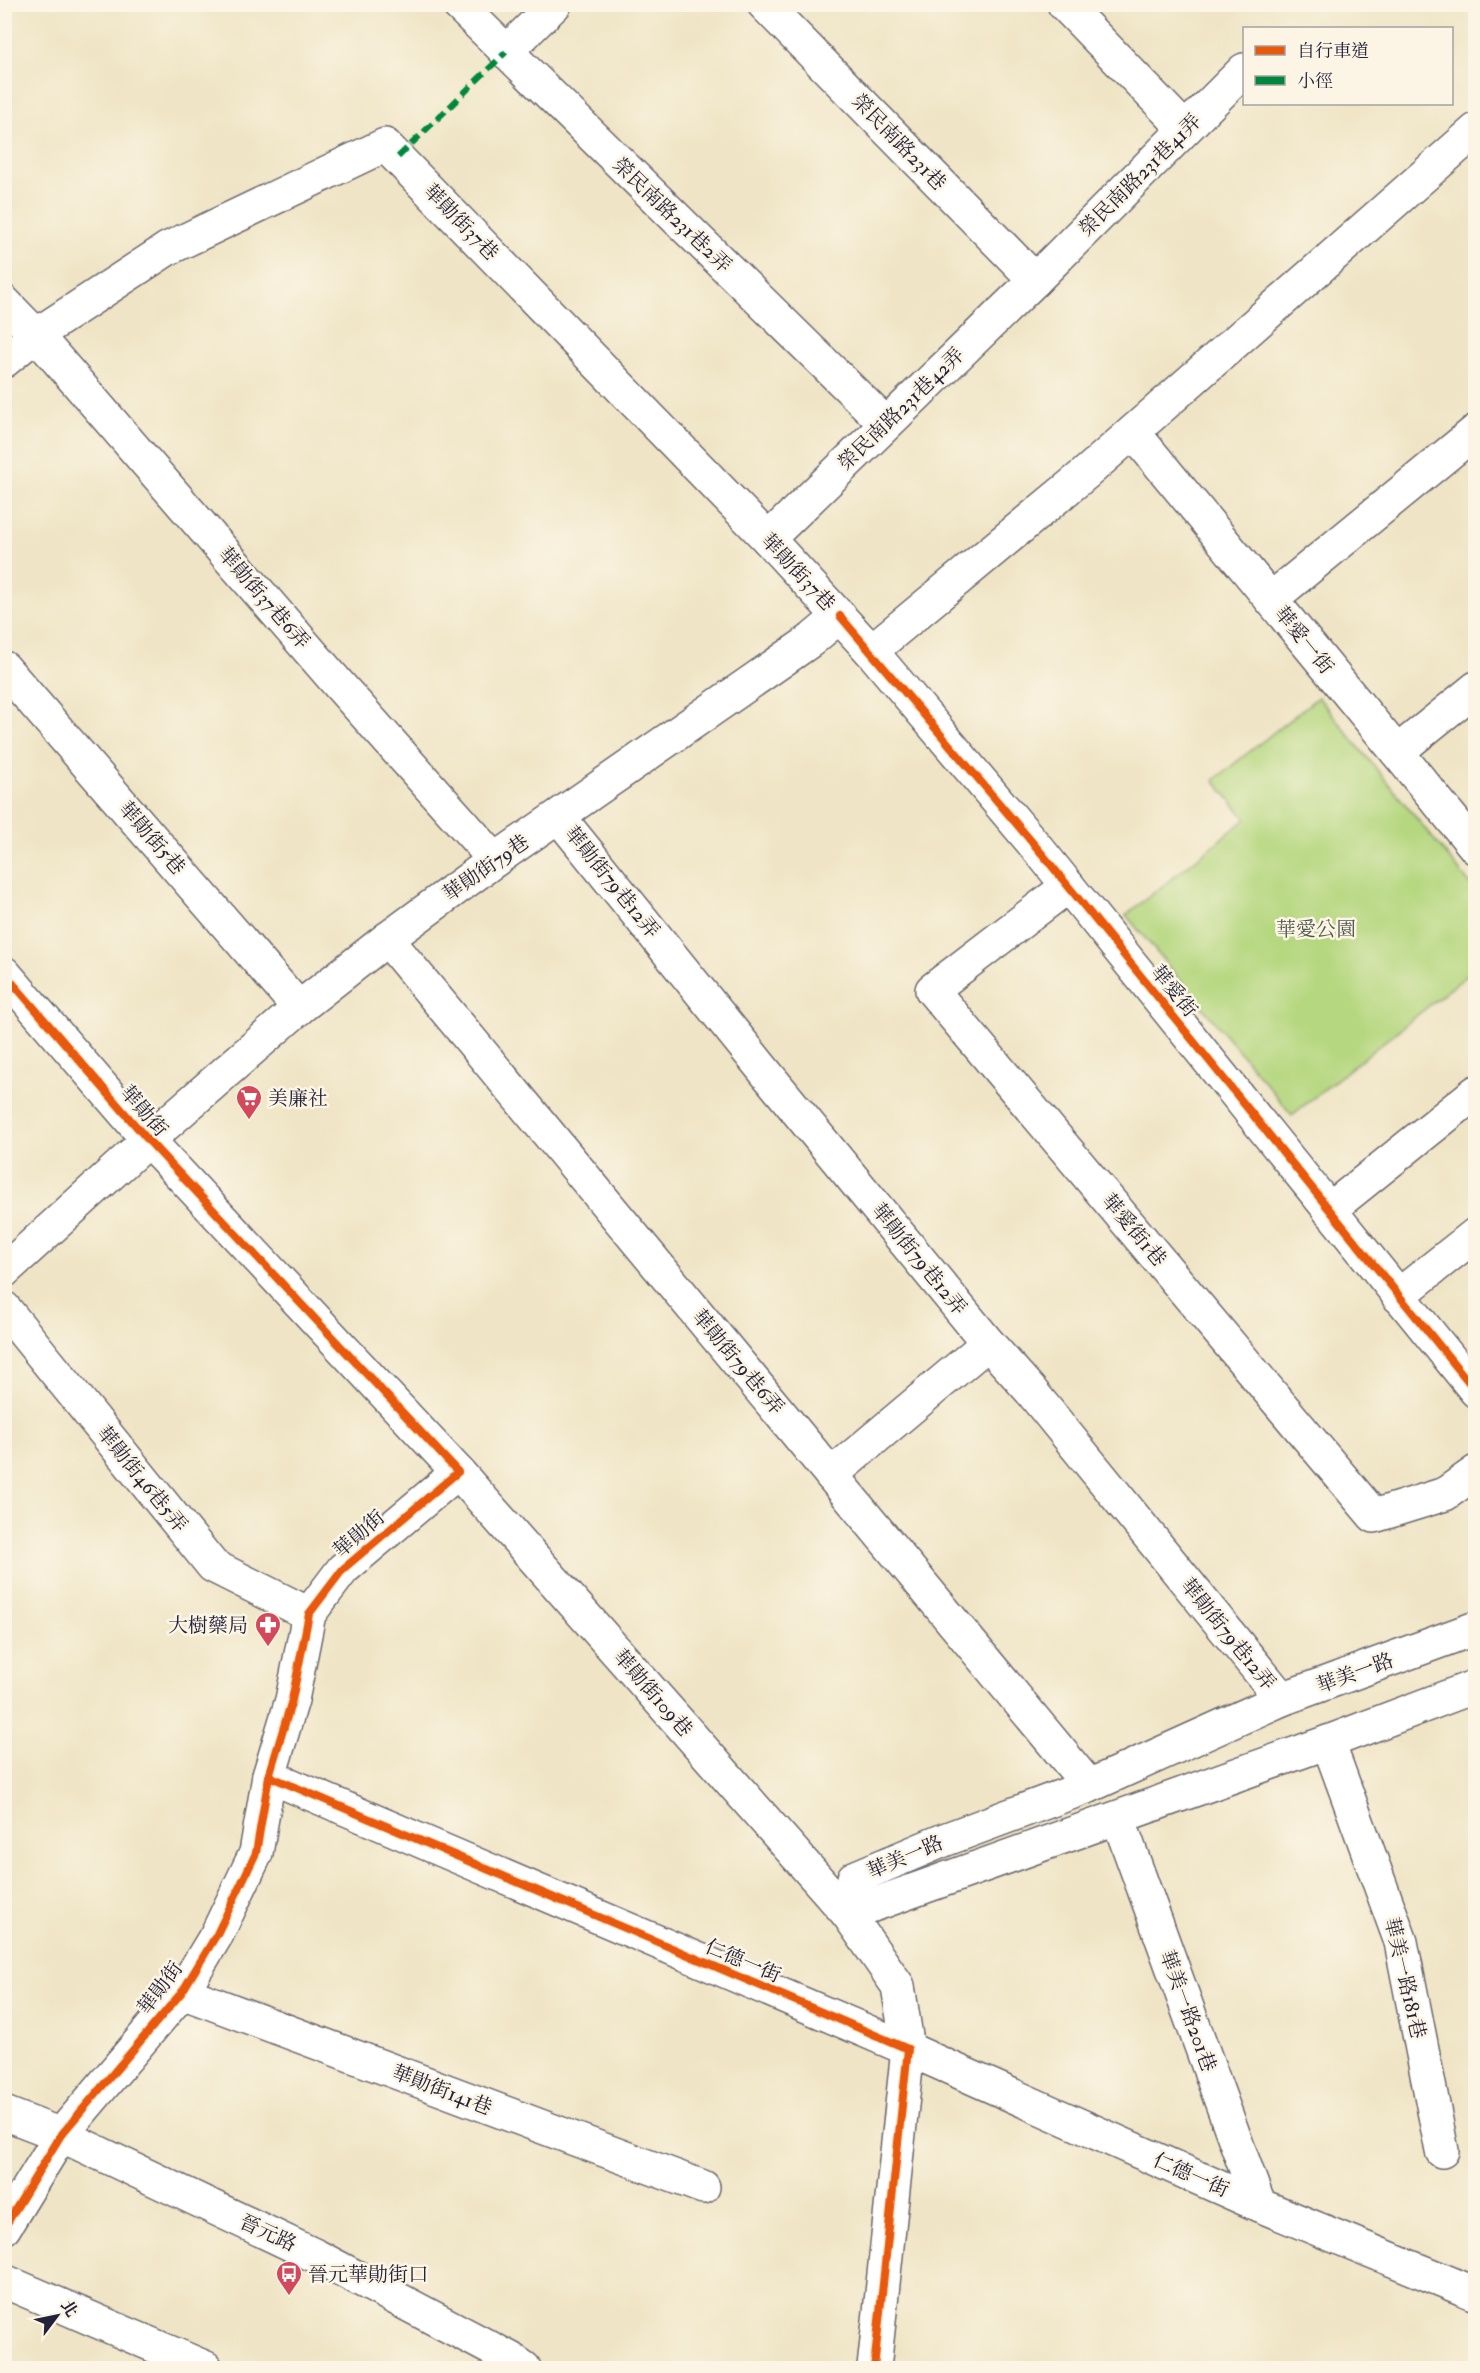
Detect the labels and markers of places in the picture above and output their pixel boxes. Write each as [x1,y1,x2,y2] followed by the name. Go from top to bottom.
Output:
[234,1083,264,1121] supermarket icon: 美廉社
[268,1086,328,1111] place label: 美廉社
[253,1610,283,1648] pharmacy icon: 大樹藥局
[168,1613,248,1638] place label: 大樹藥局
[274,2259,304,2297] bus stop icon: 晉元華勛街口
[308,2262,428,2287] place label: 晉元華勛街口

